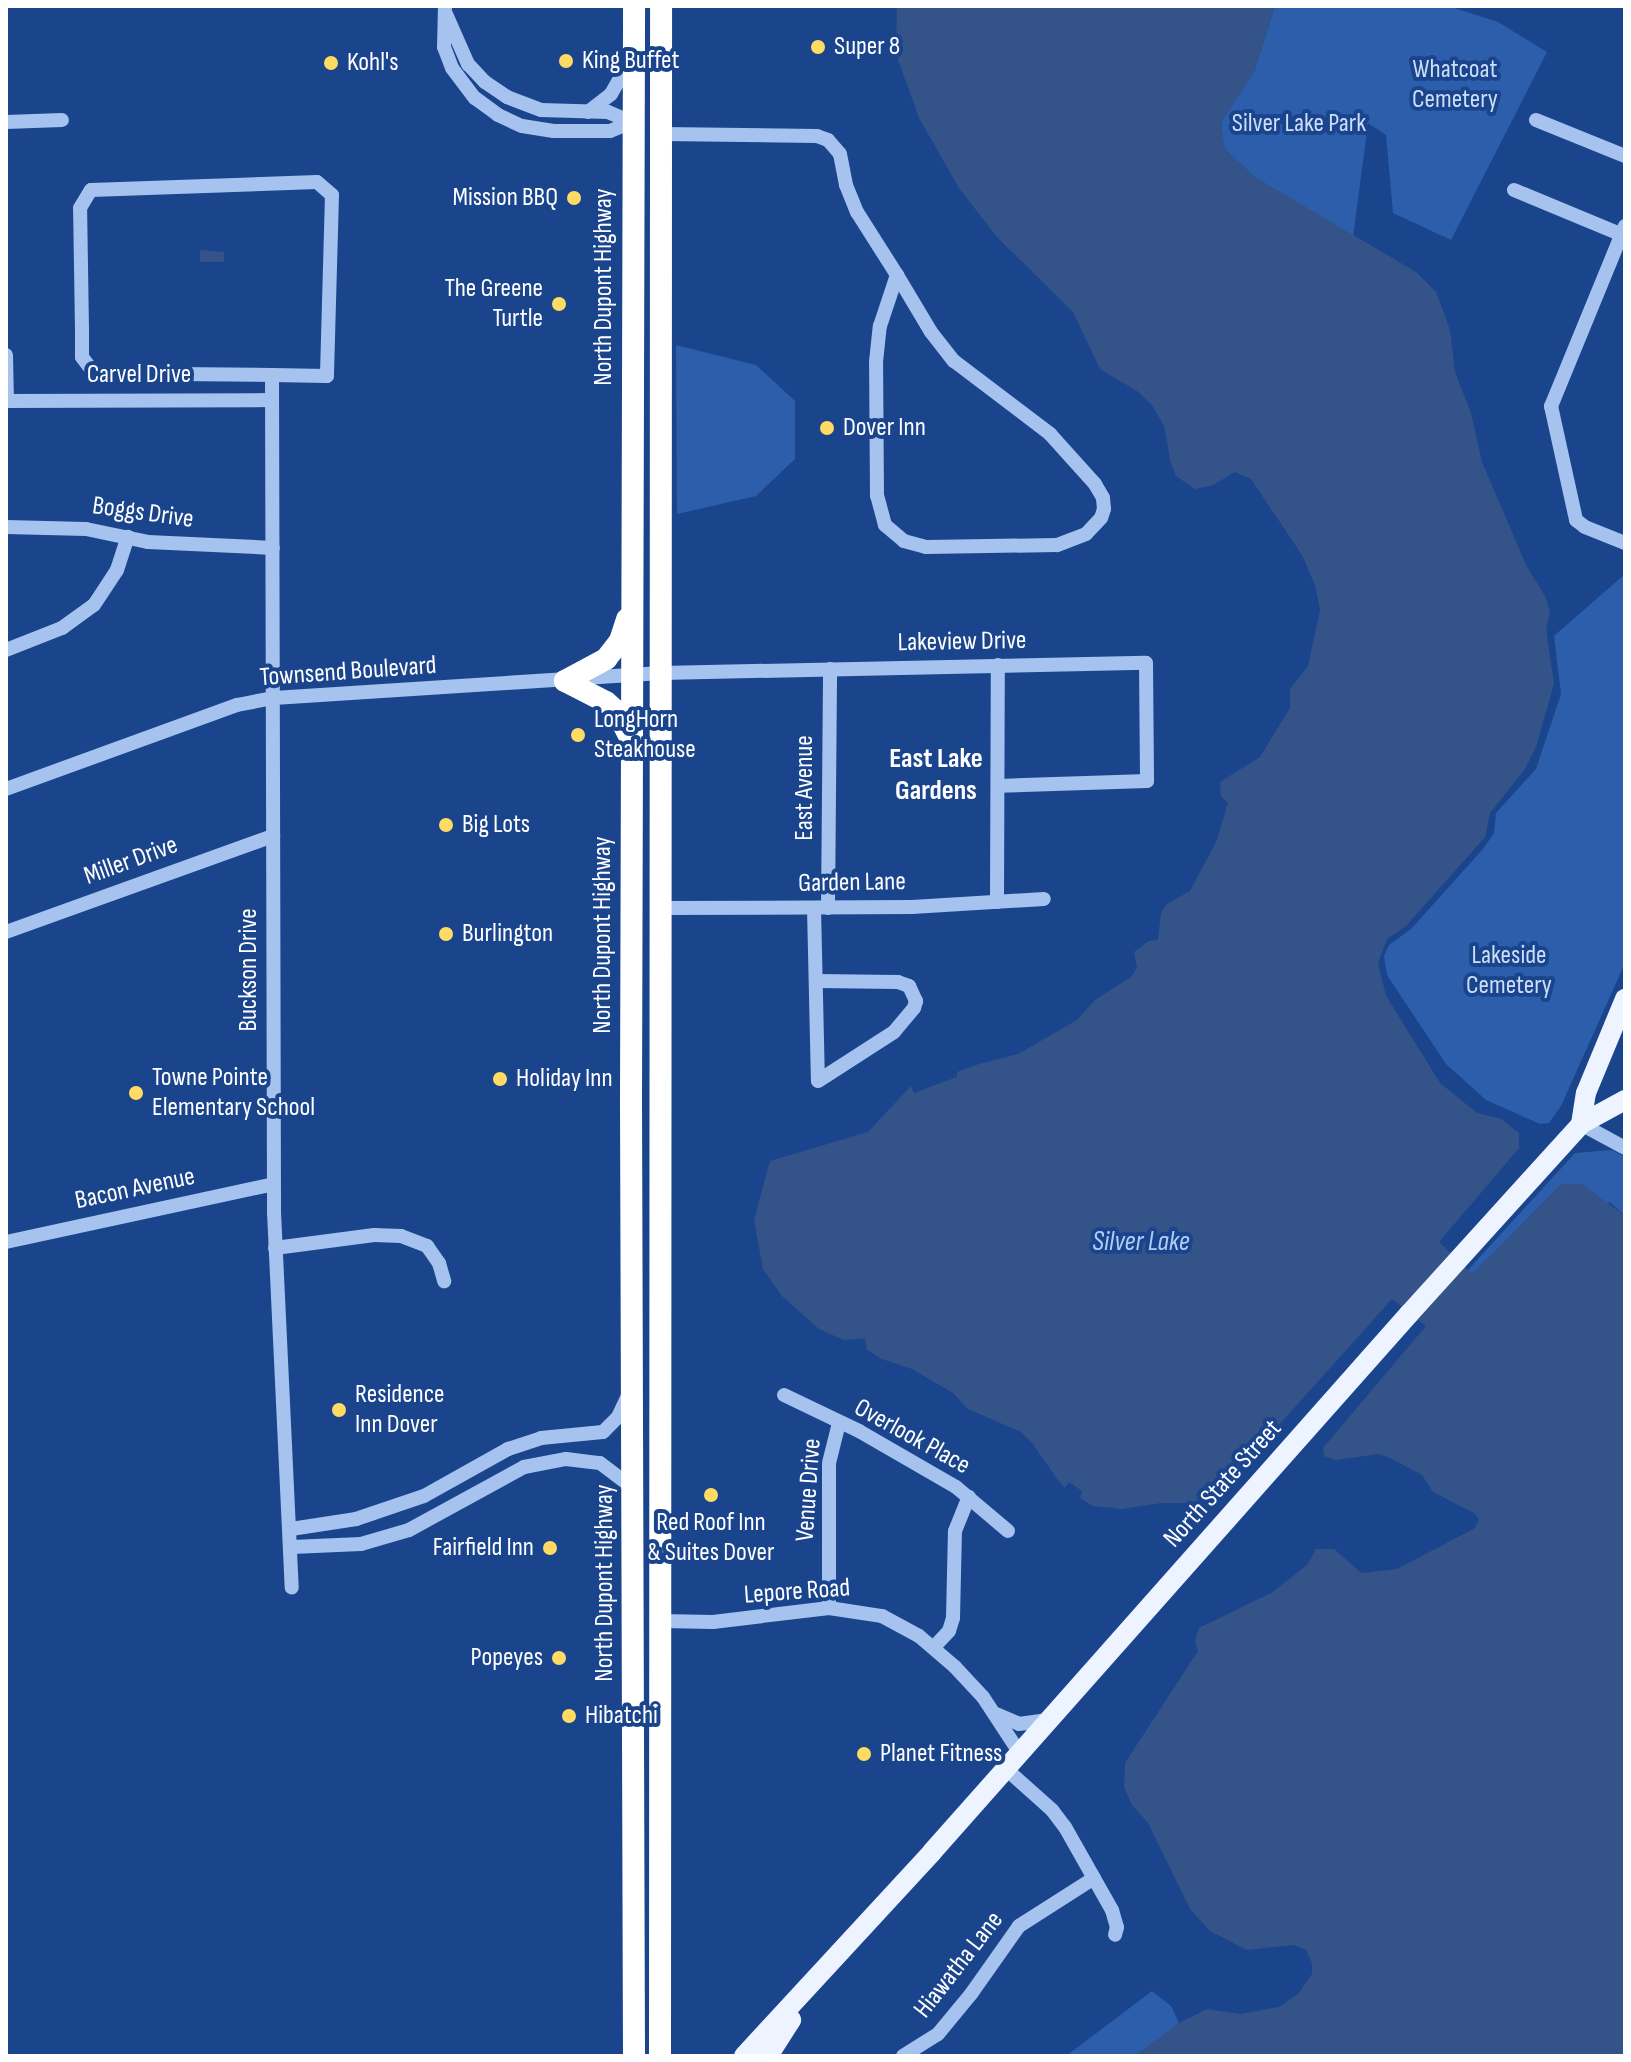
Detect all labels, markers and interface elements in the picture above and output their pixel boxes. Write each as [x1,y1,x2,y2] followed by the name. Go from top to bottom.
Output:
[834,31,900,63] place label: Super 8
[809,38,827,56] marker: Super 8
[582,45,679,77] place label: King Buffet
[347,47,398,79] place label: Kohl's
[557,52,575,70] marker: King Buffet
[322,54,340,72] marker: Kohl's
[1412,54,1498,116] park label: Whatcoat Cemetery
[1232,108,1366,140] park label: Silver Lake Park
[452,182,558,214] place label: Mission BBQ
[588,188,620,386] street label: North Dupont Highway
[565,189,583,207] marker: Mission BBQ
[444,273,543,334] place label: The Greene Turtle
[550,295,568,313] marker: The Greene Turtle
[87,359,191,391] street label: Carvel Drive
[843,412,926,444] place label: Dover Inn
[818,419,836,437] marker: Dover Inn
[90,490,196,536] street label: Boggs Drive
[897,625,1027,659] street label: Lakeview Drive
[259,650,437,694] street label: Townsend Boulevard
[594,704,696,766] place label: LongHorn Steakhouse
[569,726,587,744] marker: LongHorn Steakhouse
[789,735,821,841] street label: East Avenue
[889,742,983,808] district label: East Lake Gardens
[462,809,530,841] place label: Big Lots
[437,816,455,834] marker: Big Lots
[80,830,182,892] street label: Miller Drive
[587,836,619,1034] street label: North Dupont Highway
[798,866,906,900] street label: Garden Lane
[233,908,265,1032] street label: Buckson Drive
[462,918,553,950] place label: Burlington
[437,925,455,943] marker: Burlington
[1466,940,1552,1002] park label: Lakeside Cemetery
[152,1062,315,1124] place label: Towne Pointe Elementary School
[516,1063,613,1095] place label: Holiday Inn
[491,1070,509,1088] marker: Holiday Inn
[127,1084,145,1102] marker: Towne Pointe Elementary School
[72,1161,198,1217] street label: Bacon Avenue
[1092,1225,1190,1259] water label: Silver Lake
[355,1379,444,1440] place label: Residence Inn Dover
[849,1392,975,1482] street label: Overlook Place
[330,1401,348,1419] marker: Residence Inn Dover
[1158,1414,1288,1554] street label: North State Street
[790,1437,828,1543] street label: Venue Drive
[589,1484,621,1682] street label: North Dupont Highway
[702,1486,720,1504] marker: Red Roof Inn & Suites Dover
[648,1507,774,1568] place label: Red Roof Inn & Suites Dover
[433,1532,534,1564] place label: Fairfield Inn
[541,1539,559,1557] marker: Fairfield Inn
[743,1573,851,1611] street label: Lepore Road
[471,1642,543,1674] place label: Popeyes
[550,1649,568,1667] marker: Popeyes
[585,1700,658,1732] place label: Hibatchi
[560,1707,578,1725] marker: Hibatchi
[880,1738,1002,1770] place label: Planet Fitness
[855,1745,873,1763] marker: Planet Fitness
[908,1906,1010,2024] street label: Hiawatha Lane

